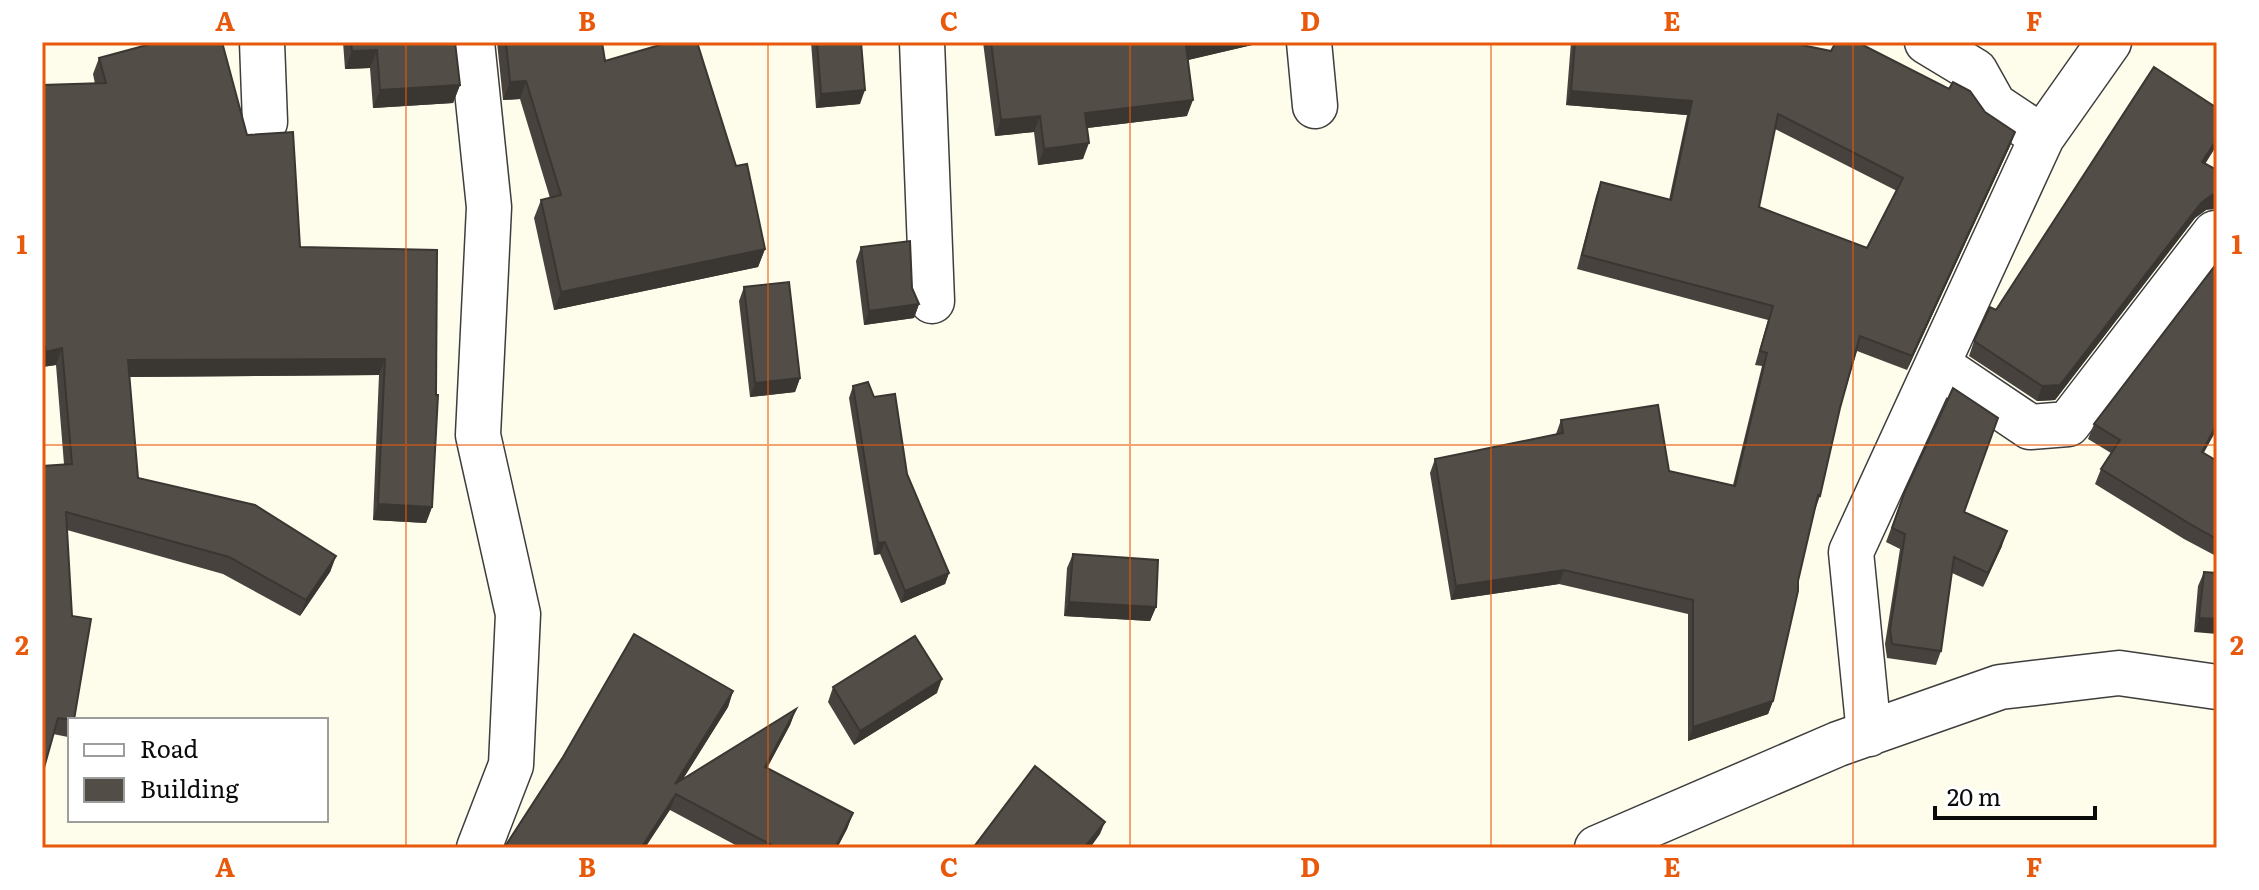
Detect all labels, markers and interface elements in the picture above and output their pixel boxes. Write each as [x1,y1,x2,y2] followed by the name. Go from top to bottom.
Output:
[215,0,235,39] text: A
[578,0,596,39] text: B
[940,0,958,39] text: C
[1300,0,1320,39] text: D
[1663,0,1681,39] text: E
[2026,0,2042,39] text: F
[17,223,28,262] text: 1
[2232,223,2243,262] text: 1
[15,624,29,663] text: 2
[2230,624,2244,663] text: 2
[68,718,328,822] legend
[140,730,199,765] text: Road
[140,770,239,805] text: Building
[1935,770,2095,820] scale bar
[1947,778,2001,813] text: 20 m
[215,846,235,885] text: A
[578,846,596,885] text: B
[940,846,958,885] text: C
[1300,846,1320,885] text: D
[1663,846,1681,885] text: E
[2026,846,2042,885] text: F

